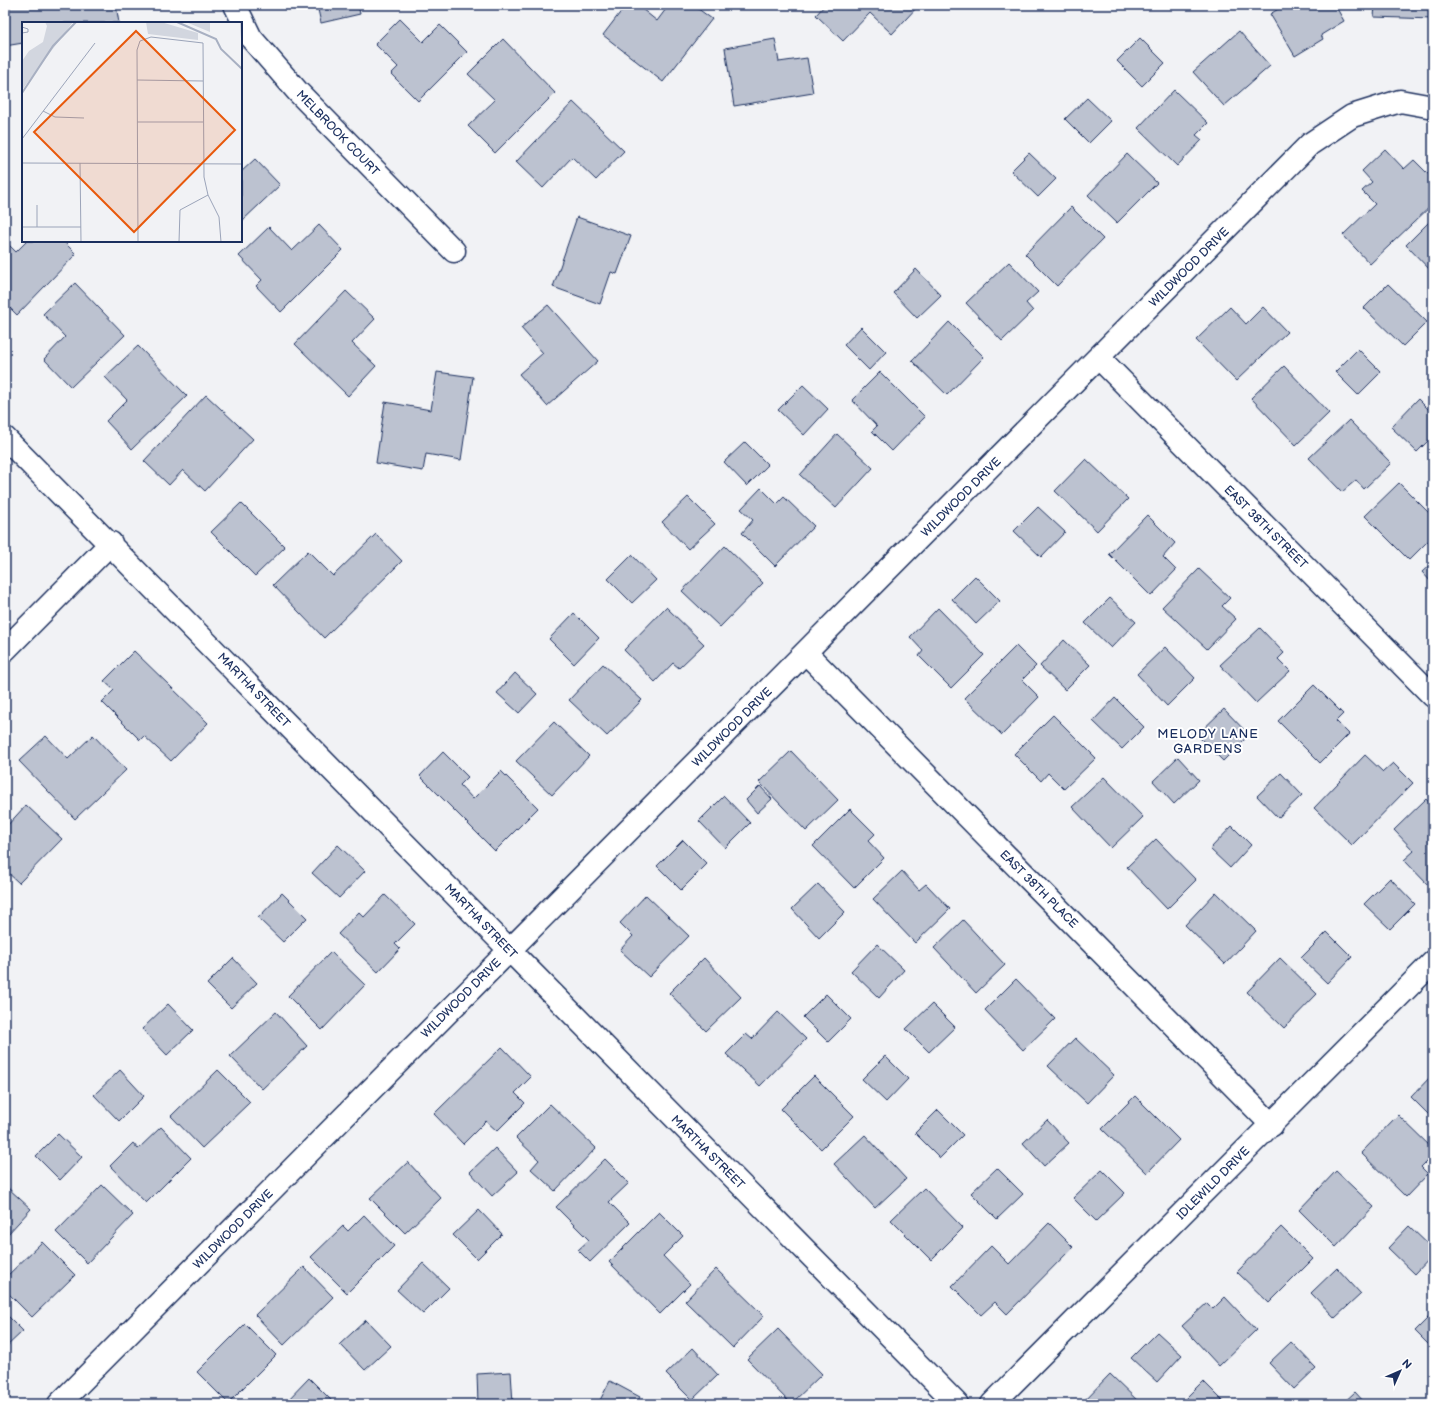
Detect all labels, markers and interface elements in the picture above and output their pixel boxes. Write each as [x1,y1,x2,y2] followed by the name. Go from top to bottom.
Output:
[22,22,242,242] inset map
[293,87,383,180] street label: MELBROOK COURT
[1146,224,1233,310] street label: WILDWOOD DRIVE
[918,454,1005,540] street label: WILDWOOD DRIVE
[1221,482,1311,573] street label: EAST 38TH STREET
[214,650,294,731] street label: MARTHA STREET
[689,684,776,770] street label: WILDWOOD DRIVE
[1157,726,1259,757] district label: MELODY LANE GARDENS
[996,847,1081,932] street label: EAST 38TH PLACE
[441,881,521,962] street label: MARTHA STREET
[418,955,505,1041] street label: WILDWOOD DRIVE
[668,1112,748,1193] street label: MARTHA STREET
[1174,1144,1253,1223] street label: IDLEWILD DRIVE
[190,1186,277,1272] street label: WILDWOOD DRIVE
[1380,1351,1420,1391] north arrow
[1399,1357,1414,1372] text: N

